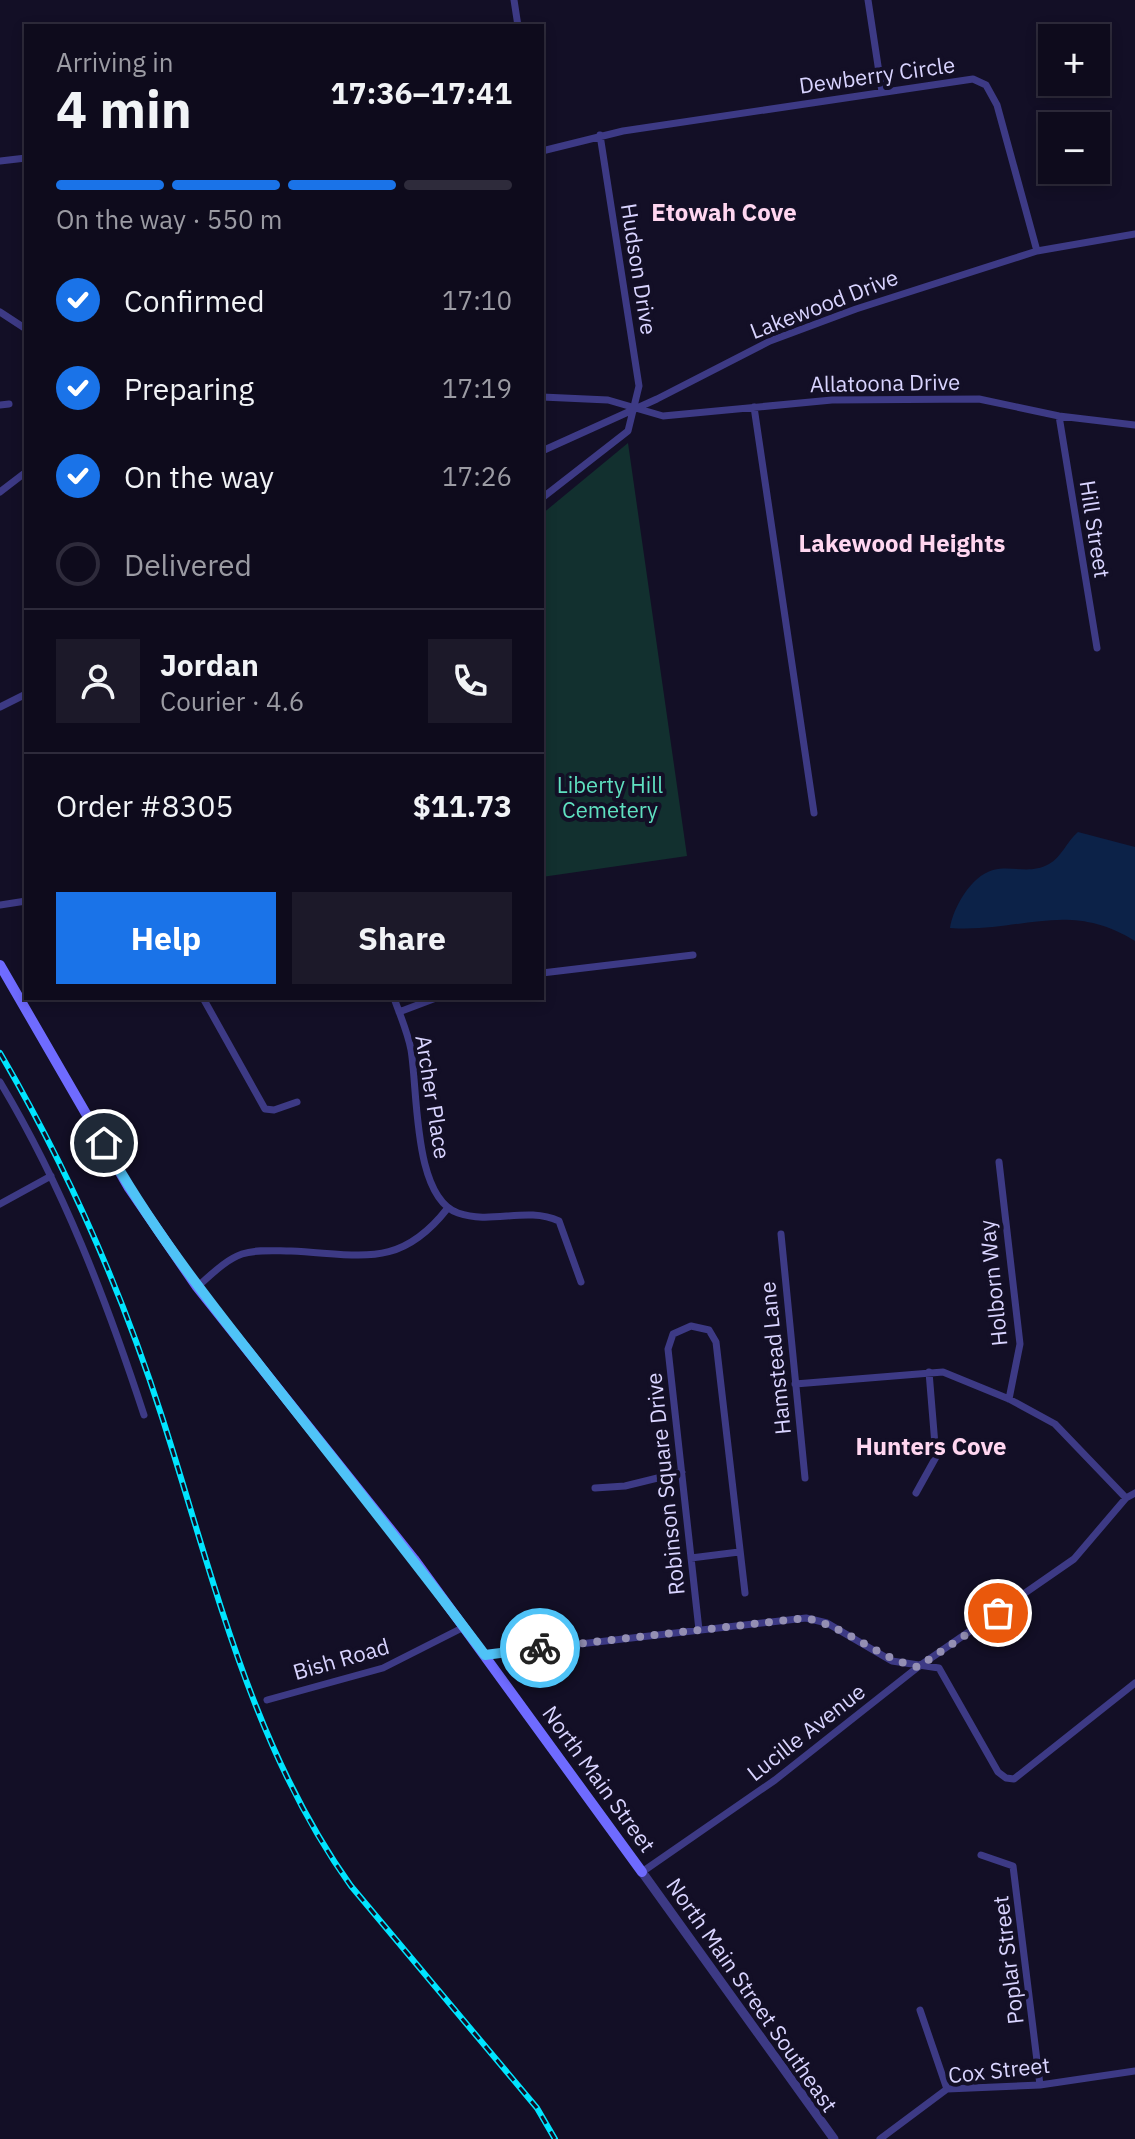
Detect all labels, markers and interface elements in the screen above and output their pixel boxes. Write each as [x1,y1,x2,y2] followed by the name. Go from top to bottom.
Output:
[1038,24,1110,184] map controls
[1038,24,1110,96] button: +
[56,45,173,79] text: Arriving in
[797,49,957,100] street label: Dewberry Circle
[331,73,512,112] text: 17:36–17:41
[56,75,192,142] text: 4 min
[1038,112,1110,184] button: −
[651,196,797,228] district label: Etowah Cove
[615,201,664,337] street label: Hudson Drive
[56,202,282,236] text: On the way · 550 m
[746,262,902,345] street label: Lakewood Drive
[56,278,100,322] icon: check
[124,281,265,320] text: Confirmed
[442,283,512,317] text: 17:10
[56,366,100,410] icon: check
[810,367,960,398] street label: Allatoona Drive
[124,369,254,408] text: Preparing
[442,371,512,405] text: 17:19
[56,454,100,498] icon: check
[124,457,274,496] text: On the way
[442,459,512,493] text: 17:26
[1073,478,1118,580] street label: Hill Street
[799,527,1005,559] district label: Lakewood Heights
[124,545,252,584] text: Delivered
[56,639,140,723] button: person
[428,639,512,723] button: phone
[160,645,259,684] text: Jordan
[160,684,304,718] text: Courier · 4.6
[557,770,663,824] park label: Liberty Hill Cemetery
[56,786,233,825] text: Order #8305
[413,786,512,825] text: $11.73
[56,892,276,984] button: Help
[292,892,512,984] button: Share
[409,1033,458,1161] street label: Archer Place
[70,1109,138,1177] pin
[82,1121,126,1165] icon: home
[971,1219,1014,1348] street label: Holborn Way
[752,1280,797,1436] street label: Hamstead Lane
[638,1371,691,1597] street label: Robinson Square Drive
[855,1430,1007,1462] district label: Hunters Cove
[964,1579,1032,1647] pin
[976,1591,1020,1635] icon: bag
[500,1608,580,1688] courier
[518,1626,562,1670] icon: bike
[289,1631,392,1686] street label: Bish Road
[741,1676,871,1787] street label: Lucille Avenue
[536,1700,662,1858] street label: North Main Street
[660,1872,845,2118] street label: North Main Street Southeast
[985,1894,1030,2026] street label: Poplar Street
[947,2050,1051,2089] street label: Cox Street

